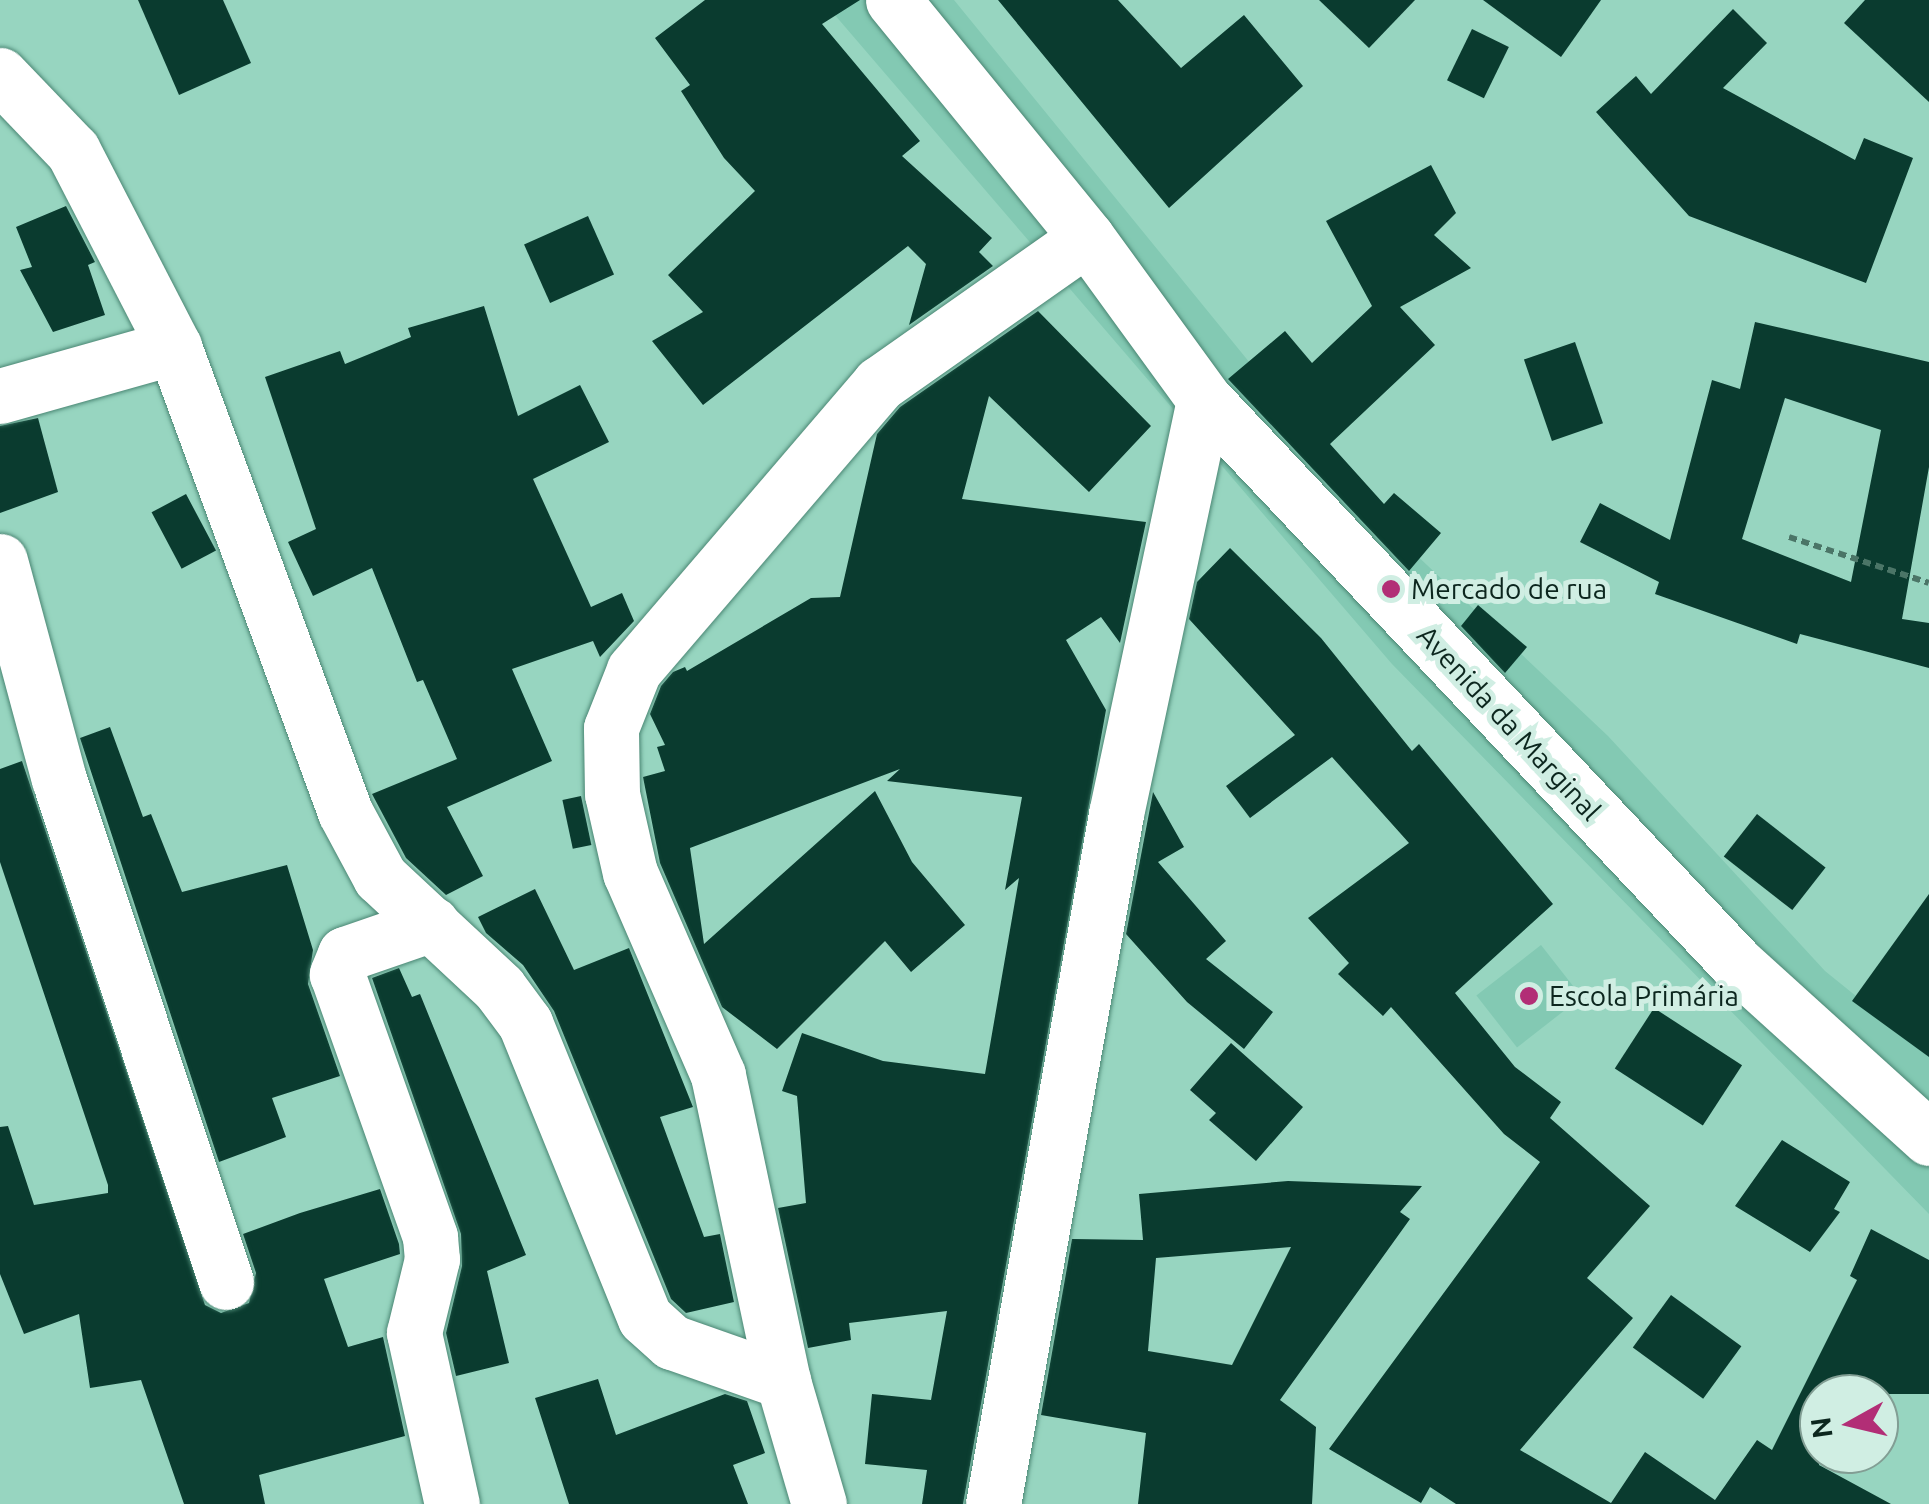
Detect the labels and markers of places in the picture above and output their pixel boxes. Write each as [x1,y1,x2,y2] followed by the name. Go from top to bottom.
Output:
[1411,572,1607,606] place label: Mercado de rua
[1380,578,1402,600] marker: Mercado de rua
[1549,979,1739,1013] place label: Escola Primária
[1518,985,1540,1007] marker: Escola Primária

